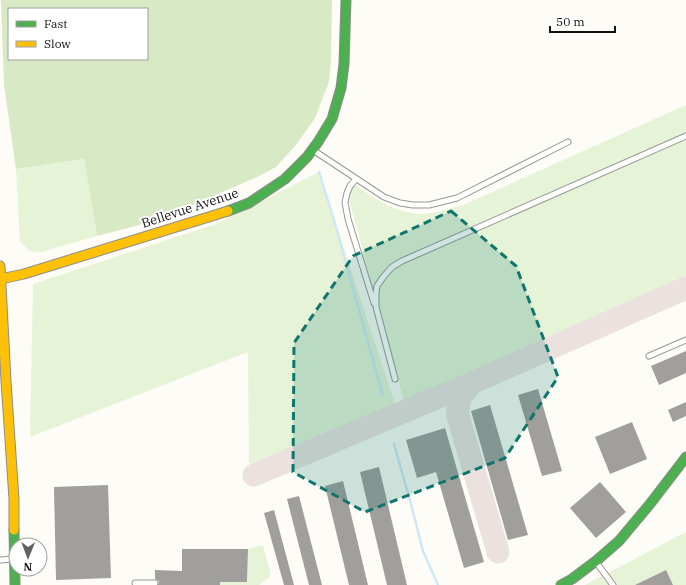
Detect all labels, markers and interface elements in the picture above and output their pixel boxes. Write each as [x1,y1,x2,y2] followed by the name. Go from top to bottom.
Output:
[8,8,148,60] legend
[550,8,615,34] scale bar
[556,14,585,29] text: 50 m
[44,16,68,31] text: Fast
[44,36,71,51] text: Slow
[139,184,241,232] street label: Bellevue Avenue
[8,537,48,577] north arrow
[23,560,32,574] text: N

